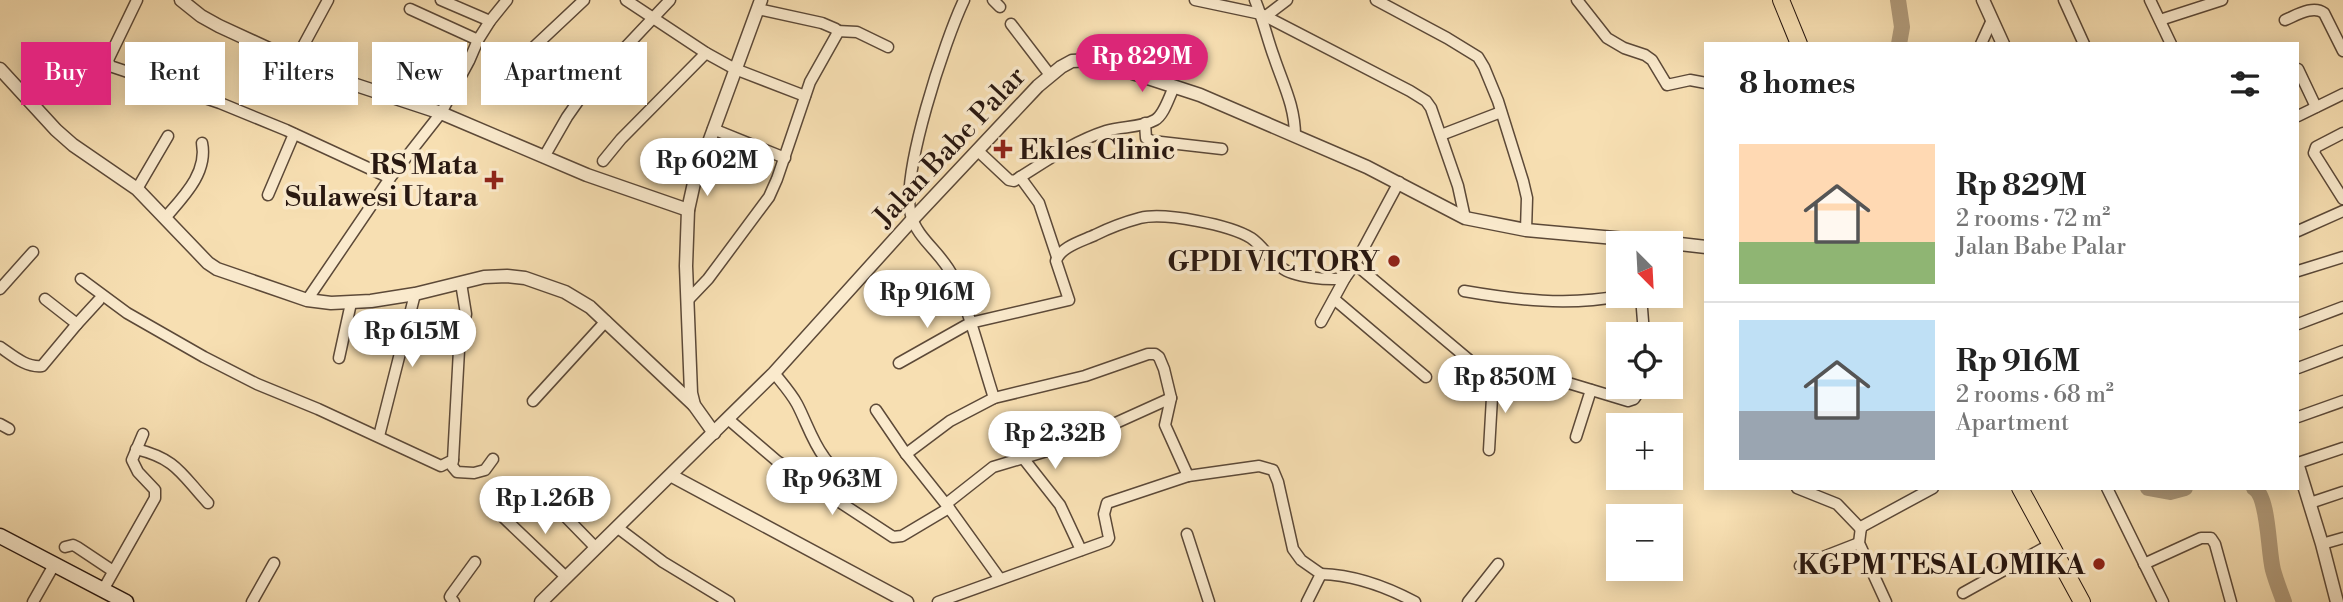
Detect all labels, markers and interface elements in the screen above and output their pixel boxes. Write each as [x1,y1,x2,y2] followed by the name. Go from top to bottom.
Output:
[1077,34,1207,94] pin: Rp 829M
[21,42,111,105] chip: Buy
[125,42,225,105] chip: Rent
[239,42,358,105] chip: Filters
[372,42,467,105] chip: New
[481,42,647,105] chip: Apartment
[1092,43,1192,71] text: Rp 829M
[866,59,1034,235] street label: Jalan Babe Palar
[1739,65,1855,103] text: 8 homes
[2226,65,2264,103] icon: filters
[1019,133,1175,168] place label: Ekles Clinic
[642,138,772,198] pin: Rp 602M
[993,139,1013,159] marker: Ekles Clinic
[656,147,758,175] text: Rp 602M
[285,148,479,215] place label: RS Mata Sulawesi Utara
[1956,167,2087,205] text: Rp 829M
[484,170,504,190] marker: RS Mata Sulawesi Utara
[1795,172,1879,256] icon: home
[1956,205,2110,233] text: 2 rooms · 72 m²
[1606,231,1684,308] north arrow
[1606,231,1683,581] map controls
[1956,233,2126,261] text: Jalan Babe Palar
[1167,245,1381,280] place label: GPDI VICTORY
[1386,253,1402,269] marker: GPDI VICTORY
[862,270,992,330] pin: Rp 916M
[880,279,975,307] text: Rp 916M
[347,310,477,369] pin: Rp 615M
[364,318,460,346] text: Rp 615M
[1606,322,1683,399] button: locate
[1956,343,2080,381] text: Rp 916M
[1795,348,1879,432] icon: home
[1440,356,1570,415] pin: Rp 850M
[1454,364,1556,392] text: Rp 850M
[1956,381,2114,409] text: 2 rooms · 68 m²
[1956,409,2069,437] text: Apartment
[983,412,1127,471] pin: Rp 2.32B
[1606,413,1683,490] button: +
[1004,420,1106,448] text: Rp 2.32B
[767,458,897,517] pin: Rp 963M
[782,466,882,494] text: Rp 963M
[473,476,617,536] pin: Rp 1.26B
[496,485,594,513] text: Rp 1.26B
[1606,504,1683,581] button: −
[1797,548,2086,583] place label: KGPM TESALOMIKA
[2091,556,2107,572] marker: KGPM TESALOMIKA

